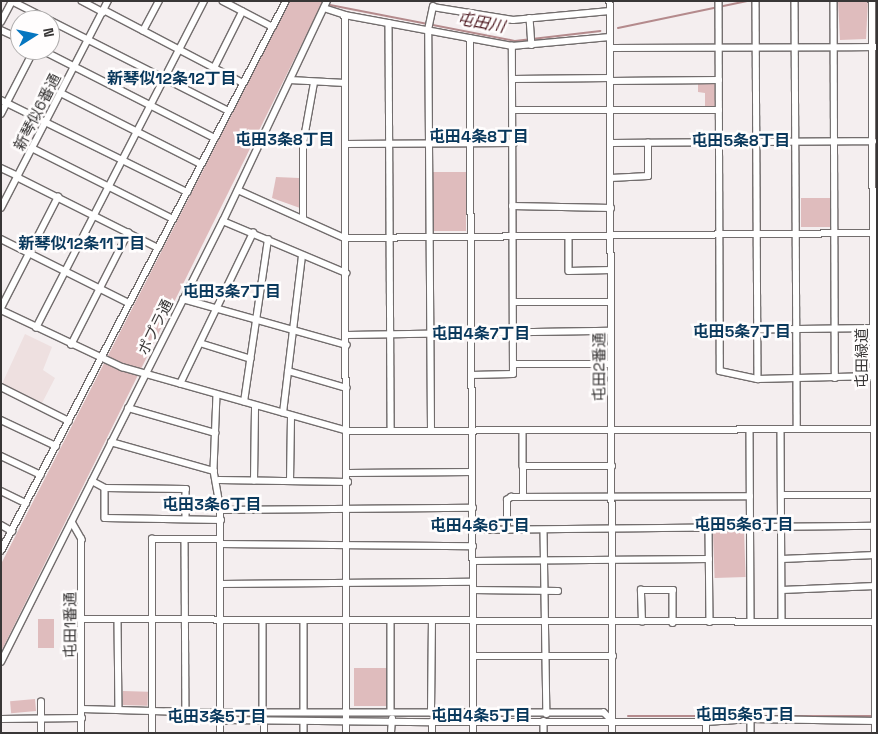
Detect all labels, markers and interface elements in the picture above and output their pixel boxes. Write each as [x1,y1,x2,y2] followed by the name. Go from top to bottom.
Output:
[456,9,506,37] water label: 屯田川
[10,10,60,60] north arrow
[39,26,58,39] text: N
[107,69,237,89] district label: 新琴似12条12丁目
[10,70,64,154] street label: 新琴似6番通
[429,127,529,147] district label: 屯田4条8丁目
[235,130,335,150] district label: 屯田3条8丁目
[691,131,791,151] district label: 屯田5条8丁目
[18,234,146,254] district label: 新琴似12条11丁目
[183,282,281,302] district label: 屯田3条7丁目
[134,296,176,358] street label: ポプラ通
[693,322,791,342] district label: 屯田5条7丁目
[431,324,531,344] district label: 屯田4条7丁目
[853,328,871,388] street label: 屯田緑道
[590,332,608,402] street label: 屯田2番通
[162,495,262,515] district label: 屯田3条6丁目
[694,515,794,535] district label: 屯田5条6丁目
[430,516,530,536] district label: 屯田4条6丁目
[61,592,79,658] street label: 屯田1番通
[695,705,795,725] district label: 屯田5条5丁目
[431,706,531,726] district label: 屯田4条5丁目
[167,707,267,727] district label: 屯田3条5丁目

